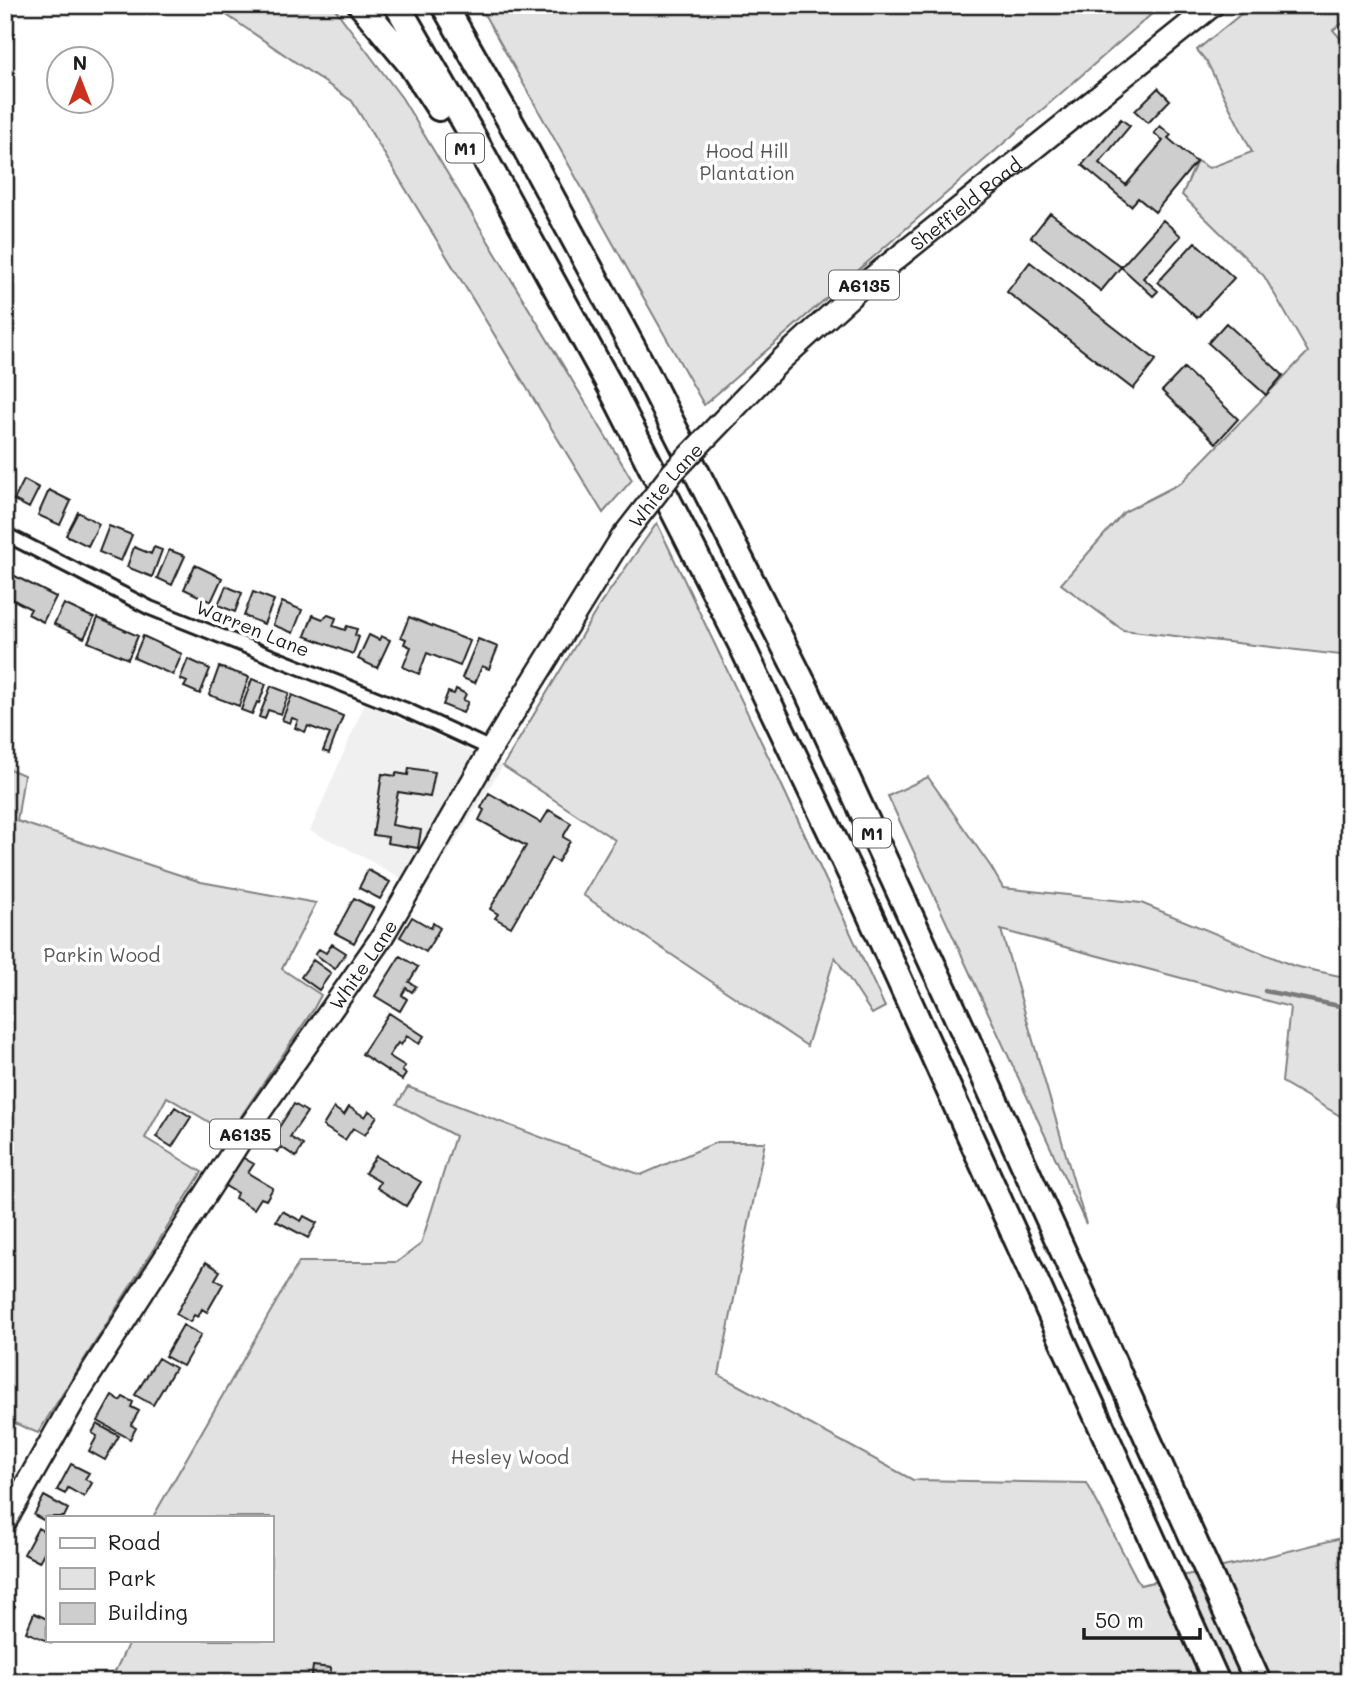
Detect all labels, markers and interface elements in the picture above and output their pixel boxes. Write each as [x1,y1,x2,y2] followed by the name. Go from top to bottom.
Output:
[46,46,116,116] north arrow
[73,50,87,75] text: N
[446,134,484,162] road number: M1
[700,138,794,185] park label: Hood Hill Plantation
[904,151,1026,256] street label: Sheffield Road
[829,270,899,300] road number: A6135
[622,437,708,532] street label: White Lane
[193,594,313,662] street label: Warren Lane
[853,818,891,848] road number: M1
[323,915,402,1014] street label: White Lane
[44,942,160,967] park label: Parkin Wood
[210,1120,280,1148] road number: A6135
[451,1444,569,1469] park label: Hesley Wood
[46,1516,273,1642] legend
[108,1528,160,1555] text: Road
[108,1564,156,1591] text: Park
[1084,1596,1200,1640] scale bar
[108,1598,188,1625] text: Building
[1095,1606,1144,1633] text: 50 m

